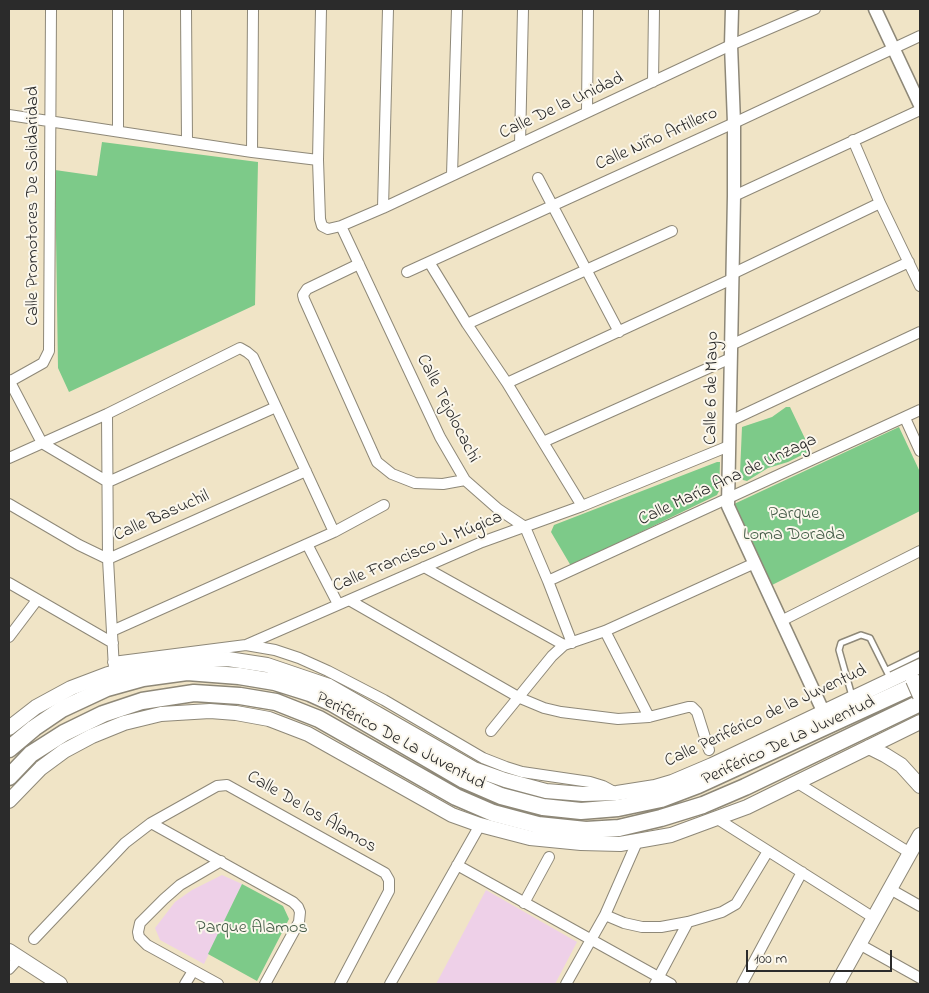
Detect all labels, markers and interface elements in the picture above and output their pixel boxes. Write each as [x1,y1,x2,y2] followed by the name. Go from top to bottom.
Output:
[496,69,628,145] street label: Calle De la Unidad
[23,86,45,326] street label: Calle Promotores De Solidaridad
[593,103,721,177] street label: Calle Niño Artillero
[701,331,725,445] street label: Calle 6 de Mayo
[410,351,484,467] street label: Calle Tejolocachi
[635,430,821,532] street label: Calle María Ana de Unzaga
[111,486,213,548] street label: Calle Basuchil
[743,504,845,546] park label: Parque Loma Dorada
[330,507,506,599] street label: Calle Francisco J. Múgica
[662,661,870,773] street label: Calle Periférico de la Juventud
[312,688,488,796] street label: Periférico De La Juventud
[699,692,879,792] street label: Periférico De La Juventud
[242,767,380,859] street label: Calle De los Álamos
[196,918,308,940] park label: Parque Alamos
[749,940,895,972] scale bar
[754,948,787,970] text: 100 m

